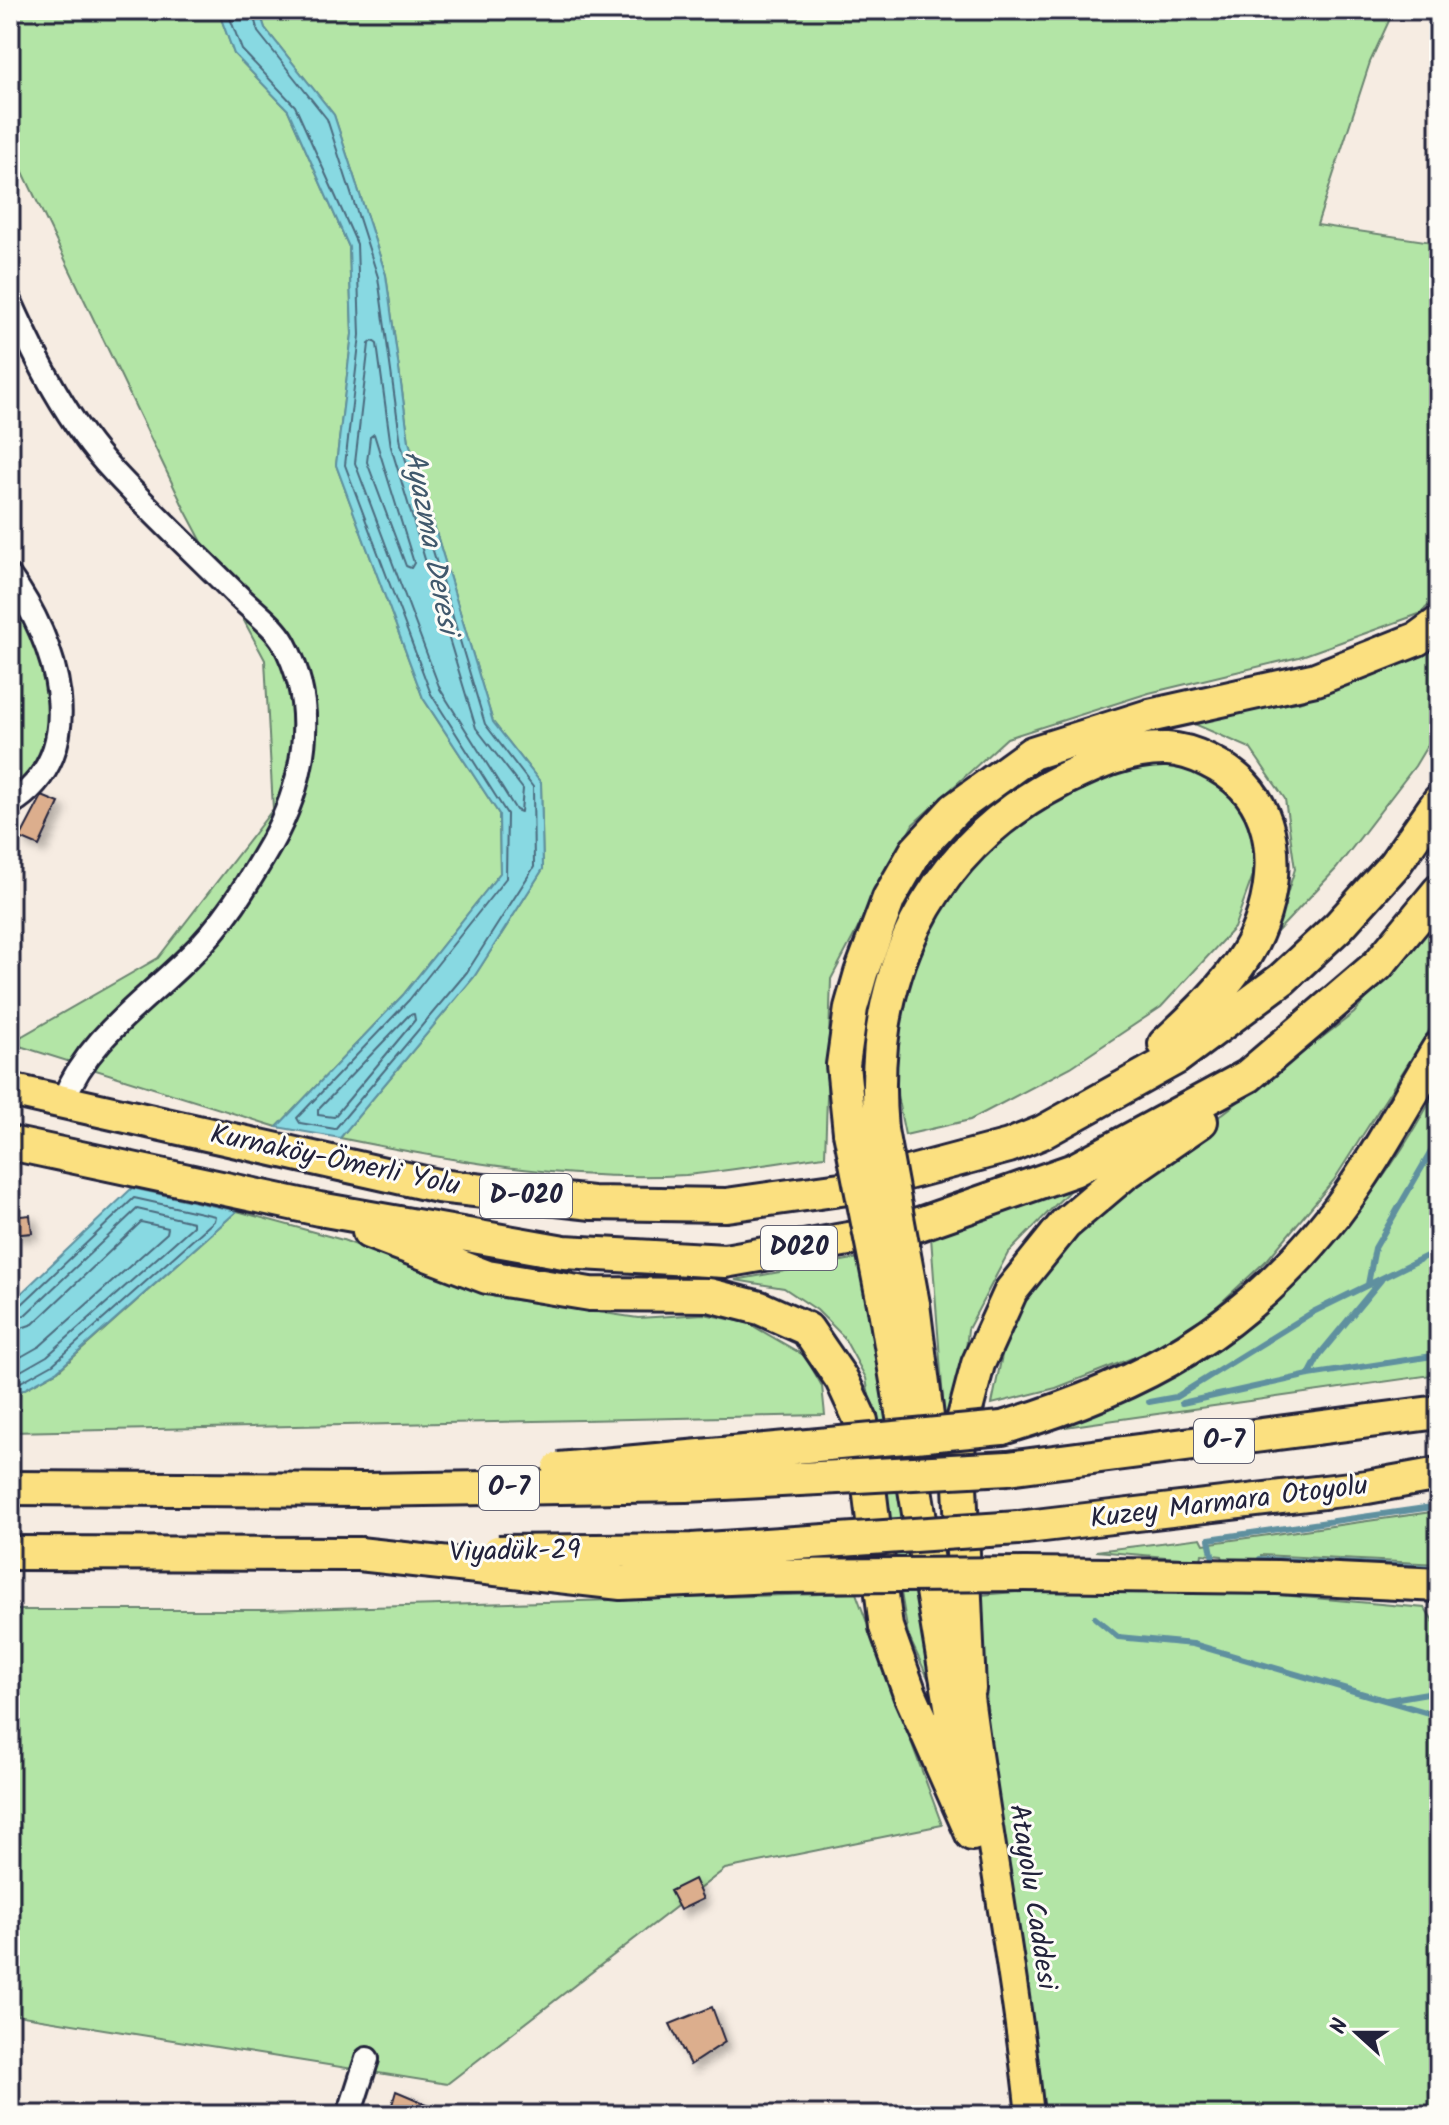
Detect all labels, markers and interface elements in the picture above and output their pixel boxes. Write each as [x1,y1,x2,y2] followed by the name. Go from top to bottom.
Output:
[389,446,472,644] water label: Ayazma Deresi
[206,1113,464,1209] street label: Kurnaköy-Ömerli Yolu
[480,1174,572,1218] road number: D-020
[761,1226,837,1270] road number: D020
[1194,1419,1254,1463] road number: O-7
[1087,1464,1371,1542] street label: Kuzey Marmara Otoyolu
[479,1466,539,1510] road number: O-7
[449,1528,581,1576] street label: Viyadük-29
[995,1801,1069,1994] street label: Atayolu Caddesi
[1317,1993,1397,2073] north arrow
[1322,2014,1360,2039] text: N

